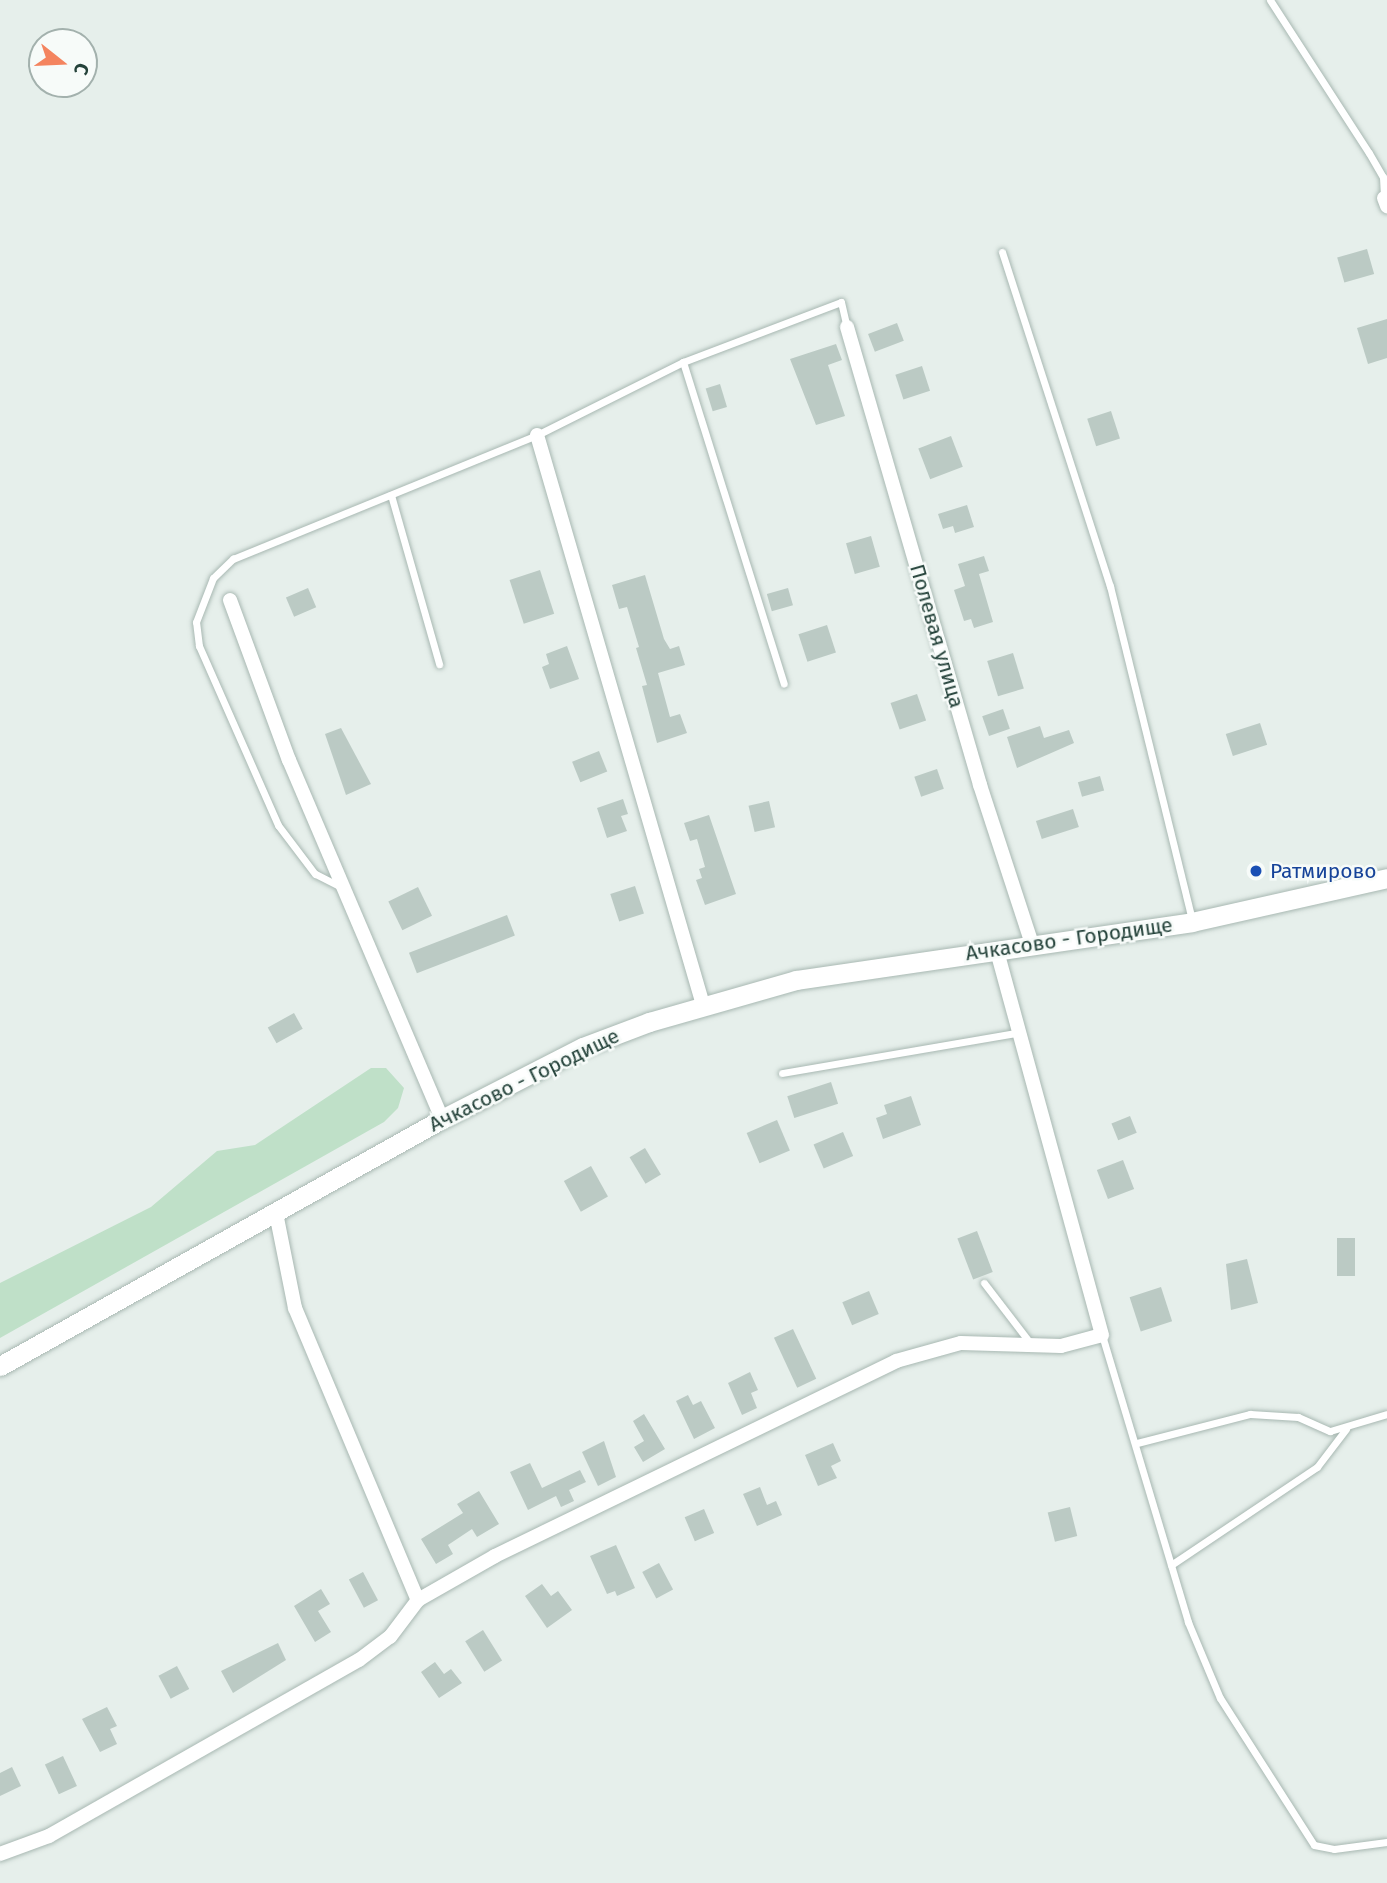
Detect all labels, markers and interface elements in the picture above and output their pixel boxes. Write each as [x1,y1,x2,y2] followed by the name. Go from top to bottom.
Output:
[28,28,98,98] north arrow
[69,60,94,78] text: С
[904,561,970,711] street label: Полевая улица
[1270,858,1377,884] place label: Ратмирово
[1248,863,1264,879] marker: Ратмирово
[964,912,1174,966] street label: Ачкасово - Городище
[425,1023,623,1137] street label: Ачкасово - Городище

